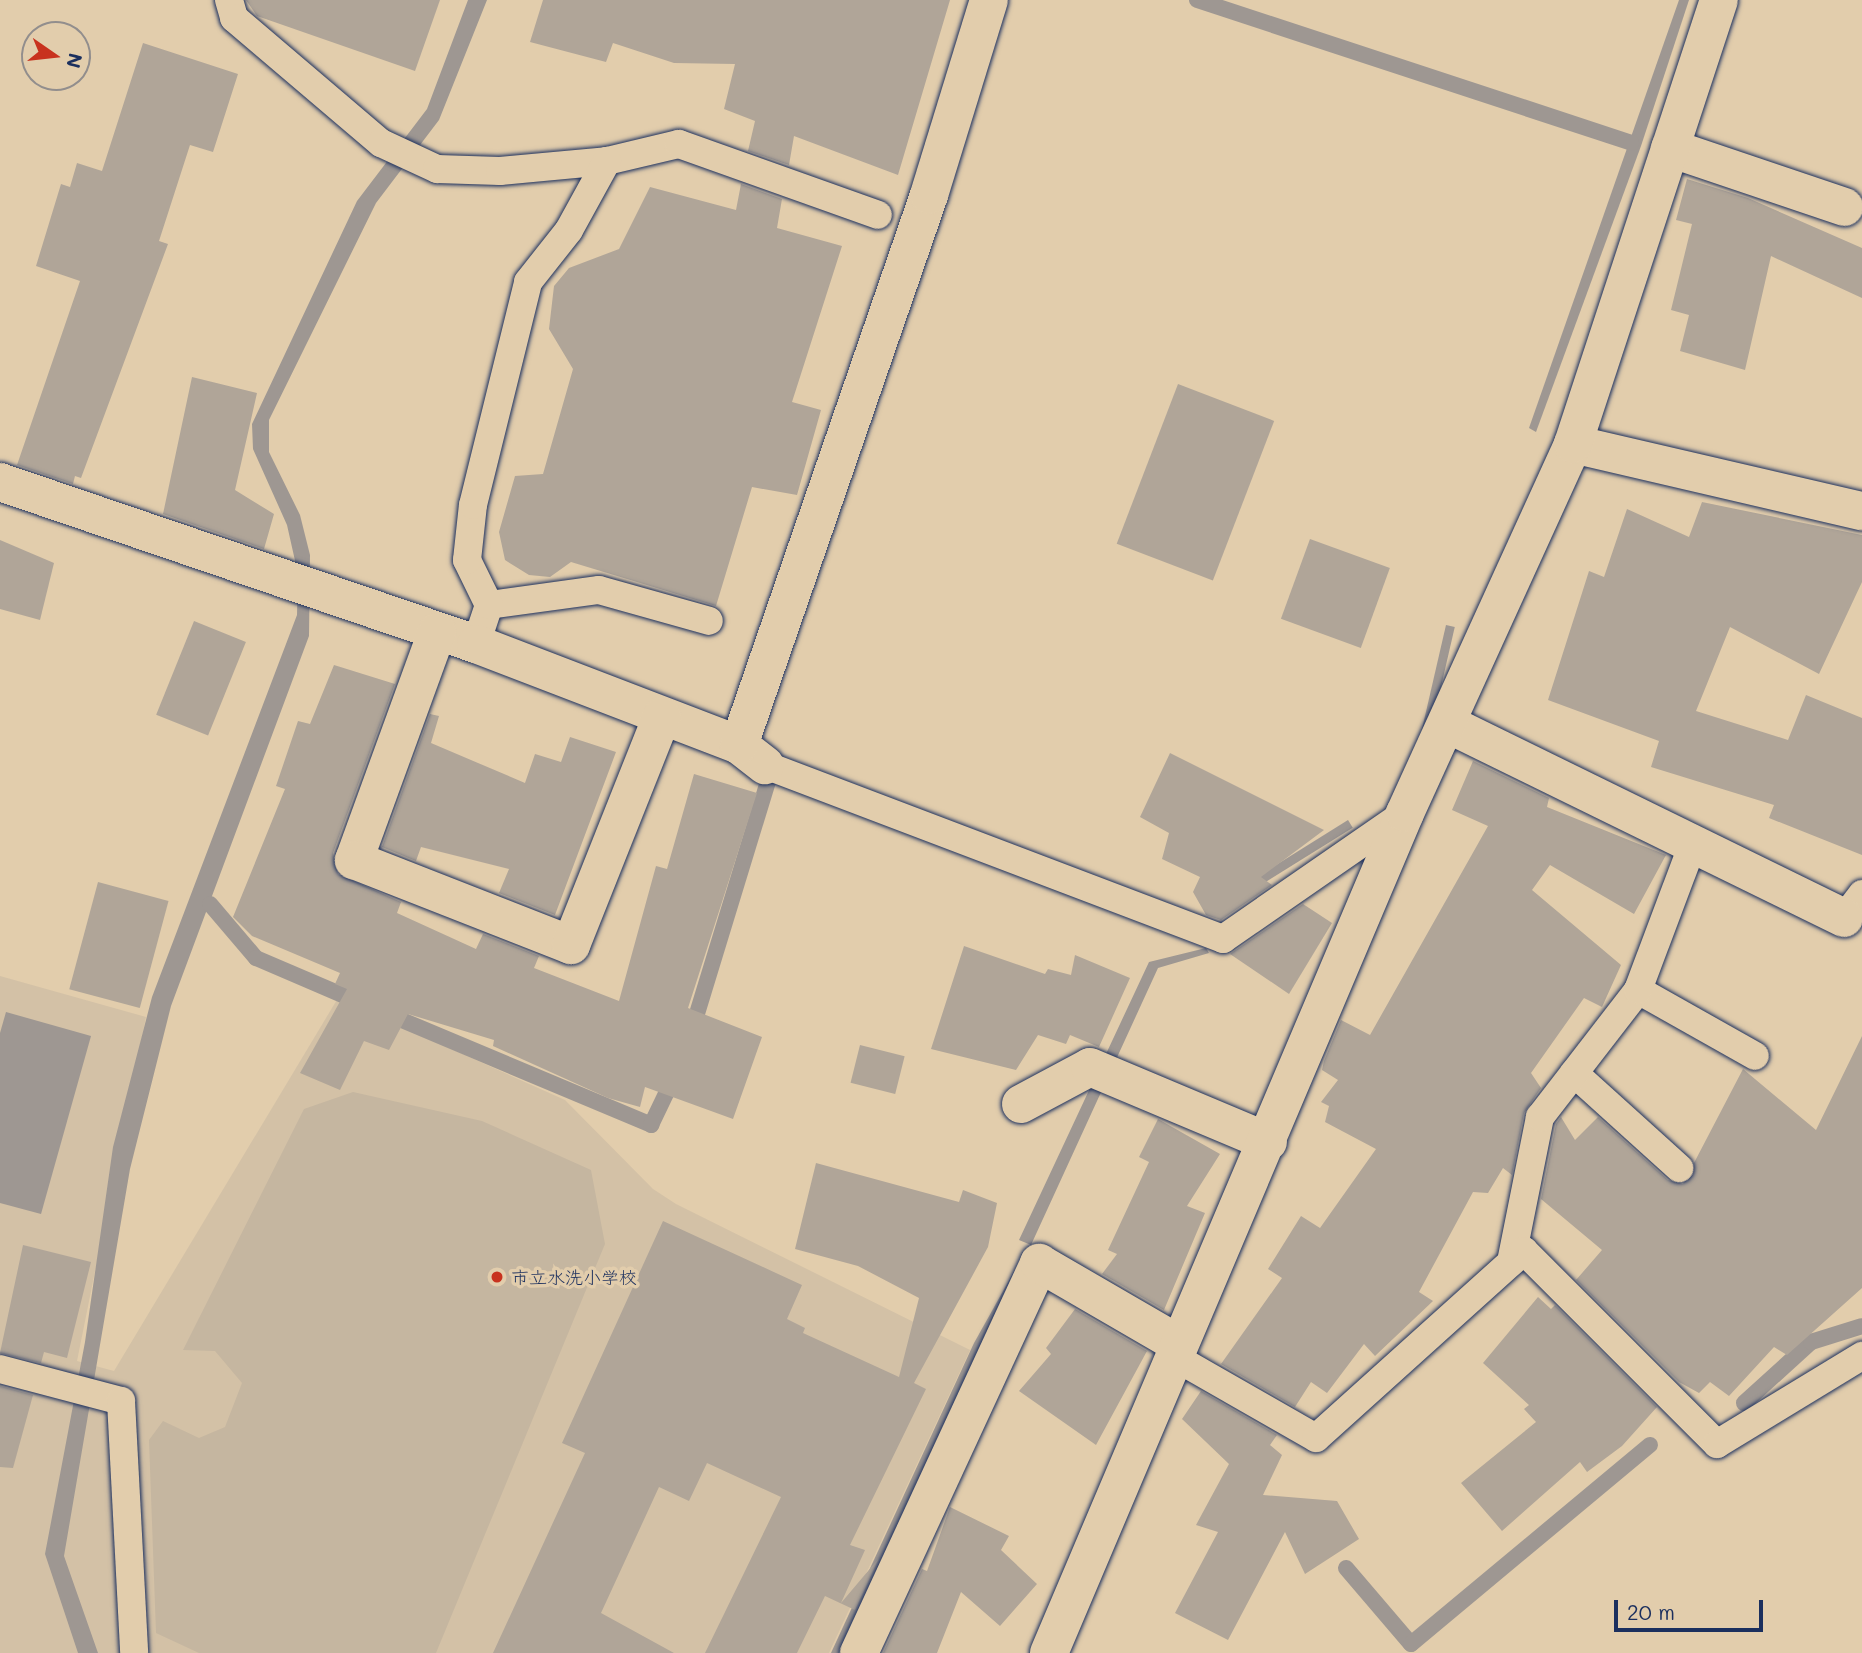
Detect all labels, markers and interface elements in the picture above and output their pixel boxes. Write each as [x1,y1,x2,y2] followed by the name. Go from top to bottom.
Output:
[21,21,91,91] north arrow
[61,51,89,71] text: N
[511,1266,637,1288] place label: 市立水洗小学校
[489,1269,505,1285] marker: 市立水洗小学校
[1617,1586,1766,1630] scale bar
[1627,1598,1675,1625] text: 20 m

